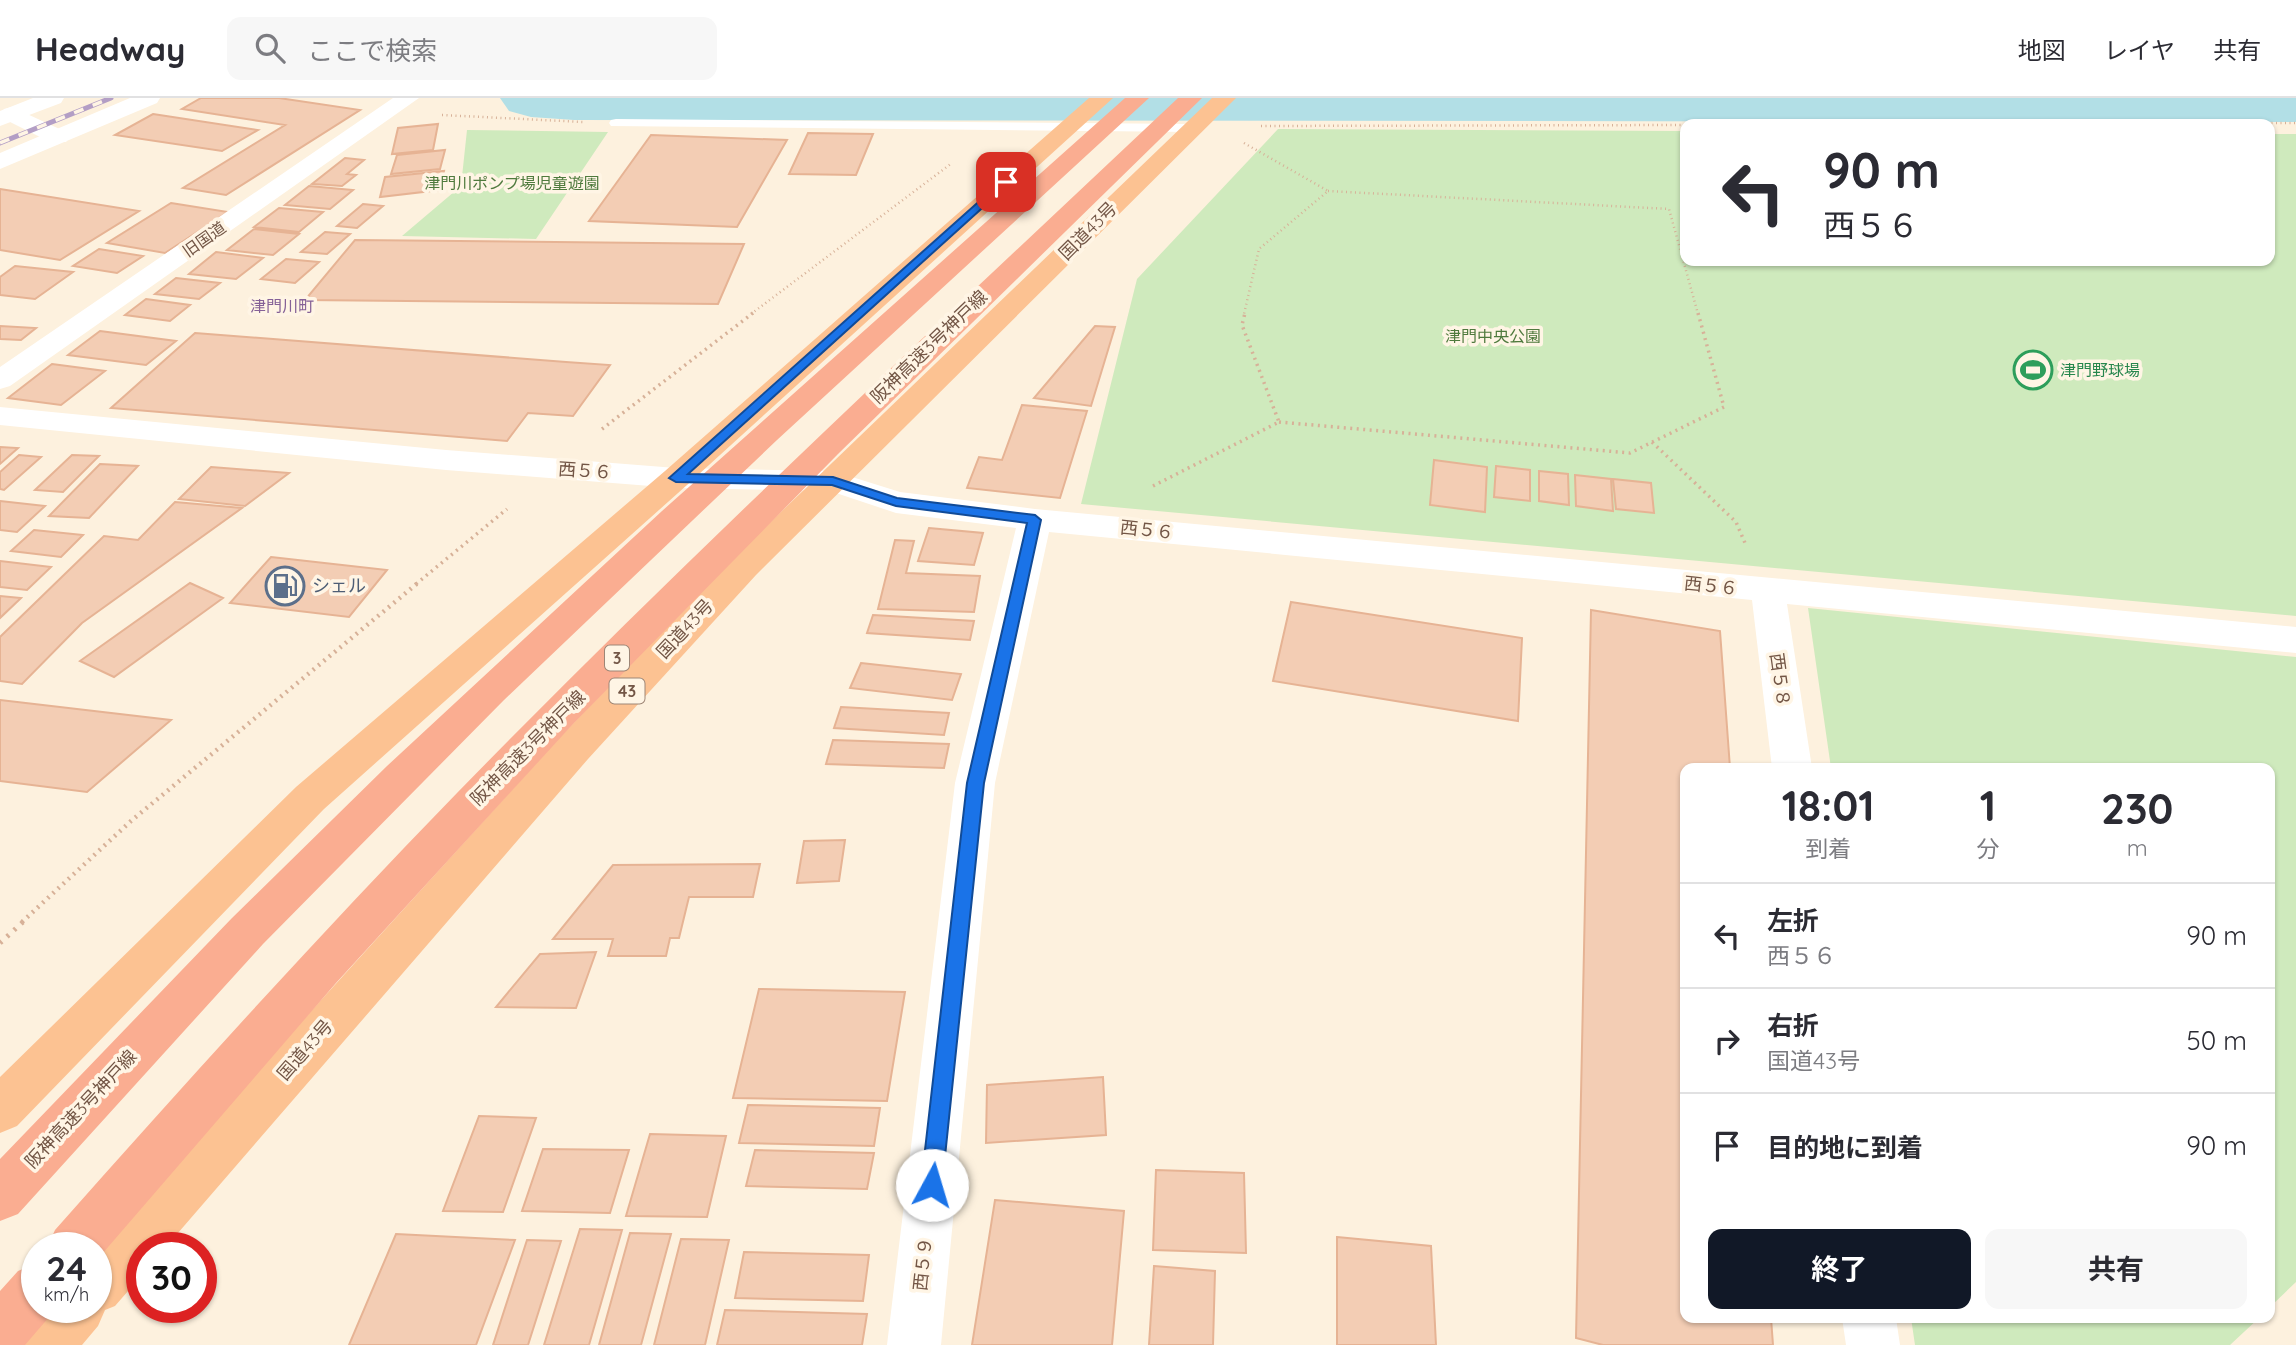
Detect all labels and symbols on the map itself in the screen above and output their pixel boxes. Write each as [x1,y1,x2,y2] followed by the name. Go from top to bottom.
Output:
[976,152,1036,212] pin
[424,173,600,193] park label: 津門川ポンプ場児童遊園
[1054,197,1122,265] street label: 国道43号
[179,217,229,261] street label: 旧国道
[865,285,992,408] street label: 阪神高速3号神戸線
[250,296,314,316] district label: 津門川町
[1445,326,1541,346] park label: 津門中央公園
[2012,349,2054,391] sports icon: 津門野球場
[2060,360,2140,380] place label: 津門野球場
[557,457,613,484] street label: 西５６
[1119,515,1175,544] street label: 西５６
[264,565,306,607] fuel station icon: シェル
[1683,571,1739,600] street label: 西５６
[312,574,366,597] place label: シェル
[651,594,718,663] street label: 国道43号
[605,646,629,670] road number: 3
[1765,652,1796,708] street label: 西５８
[610,678,644,704] road number: 43
[465,685,590,810] street label: 阪神高速3号神戸線
[272,1015,337,1085] street label: 国道43号
[20,1045,141,1173] street label: 阪神高速3号神戸線
[895,1148,969,1222] position arrow
[126,1232,217,1323] speed limit sign: 30
[908,1236,937,1292] street label: 西５９

